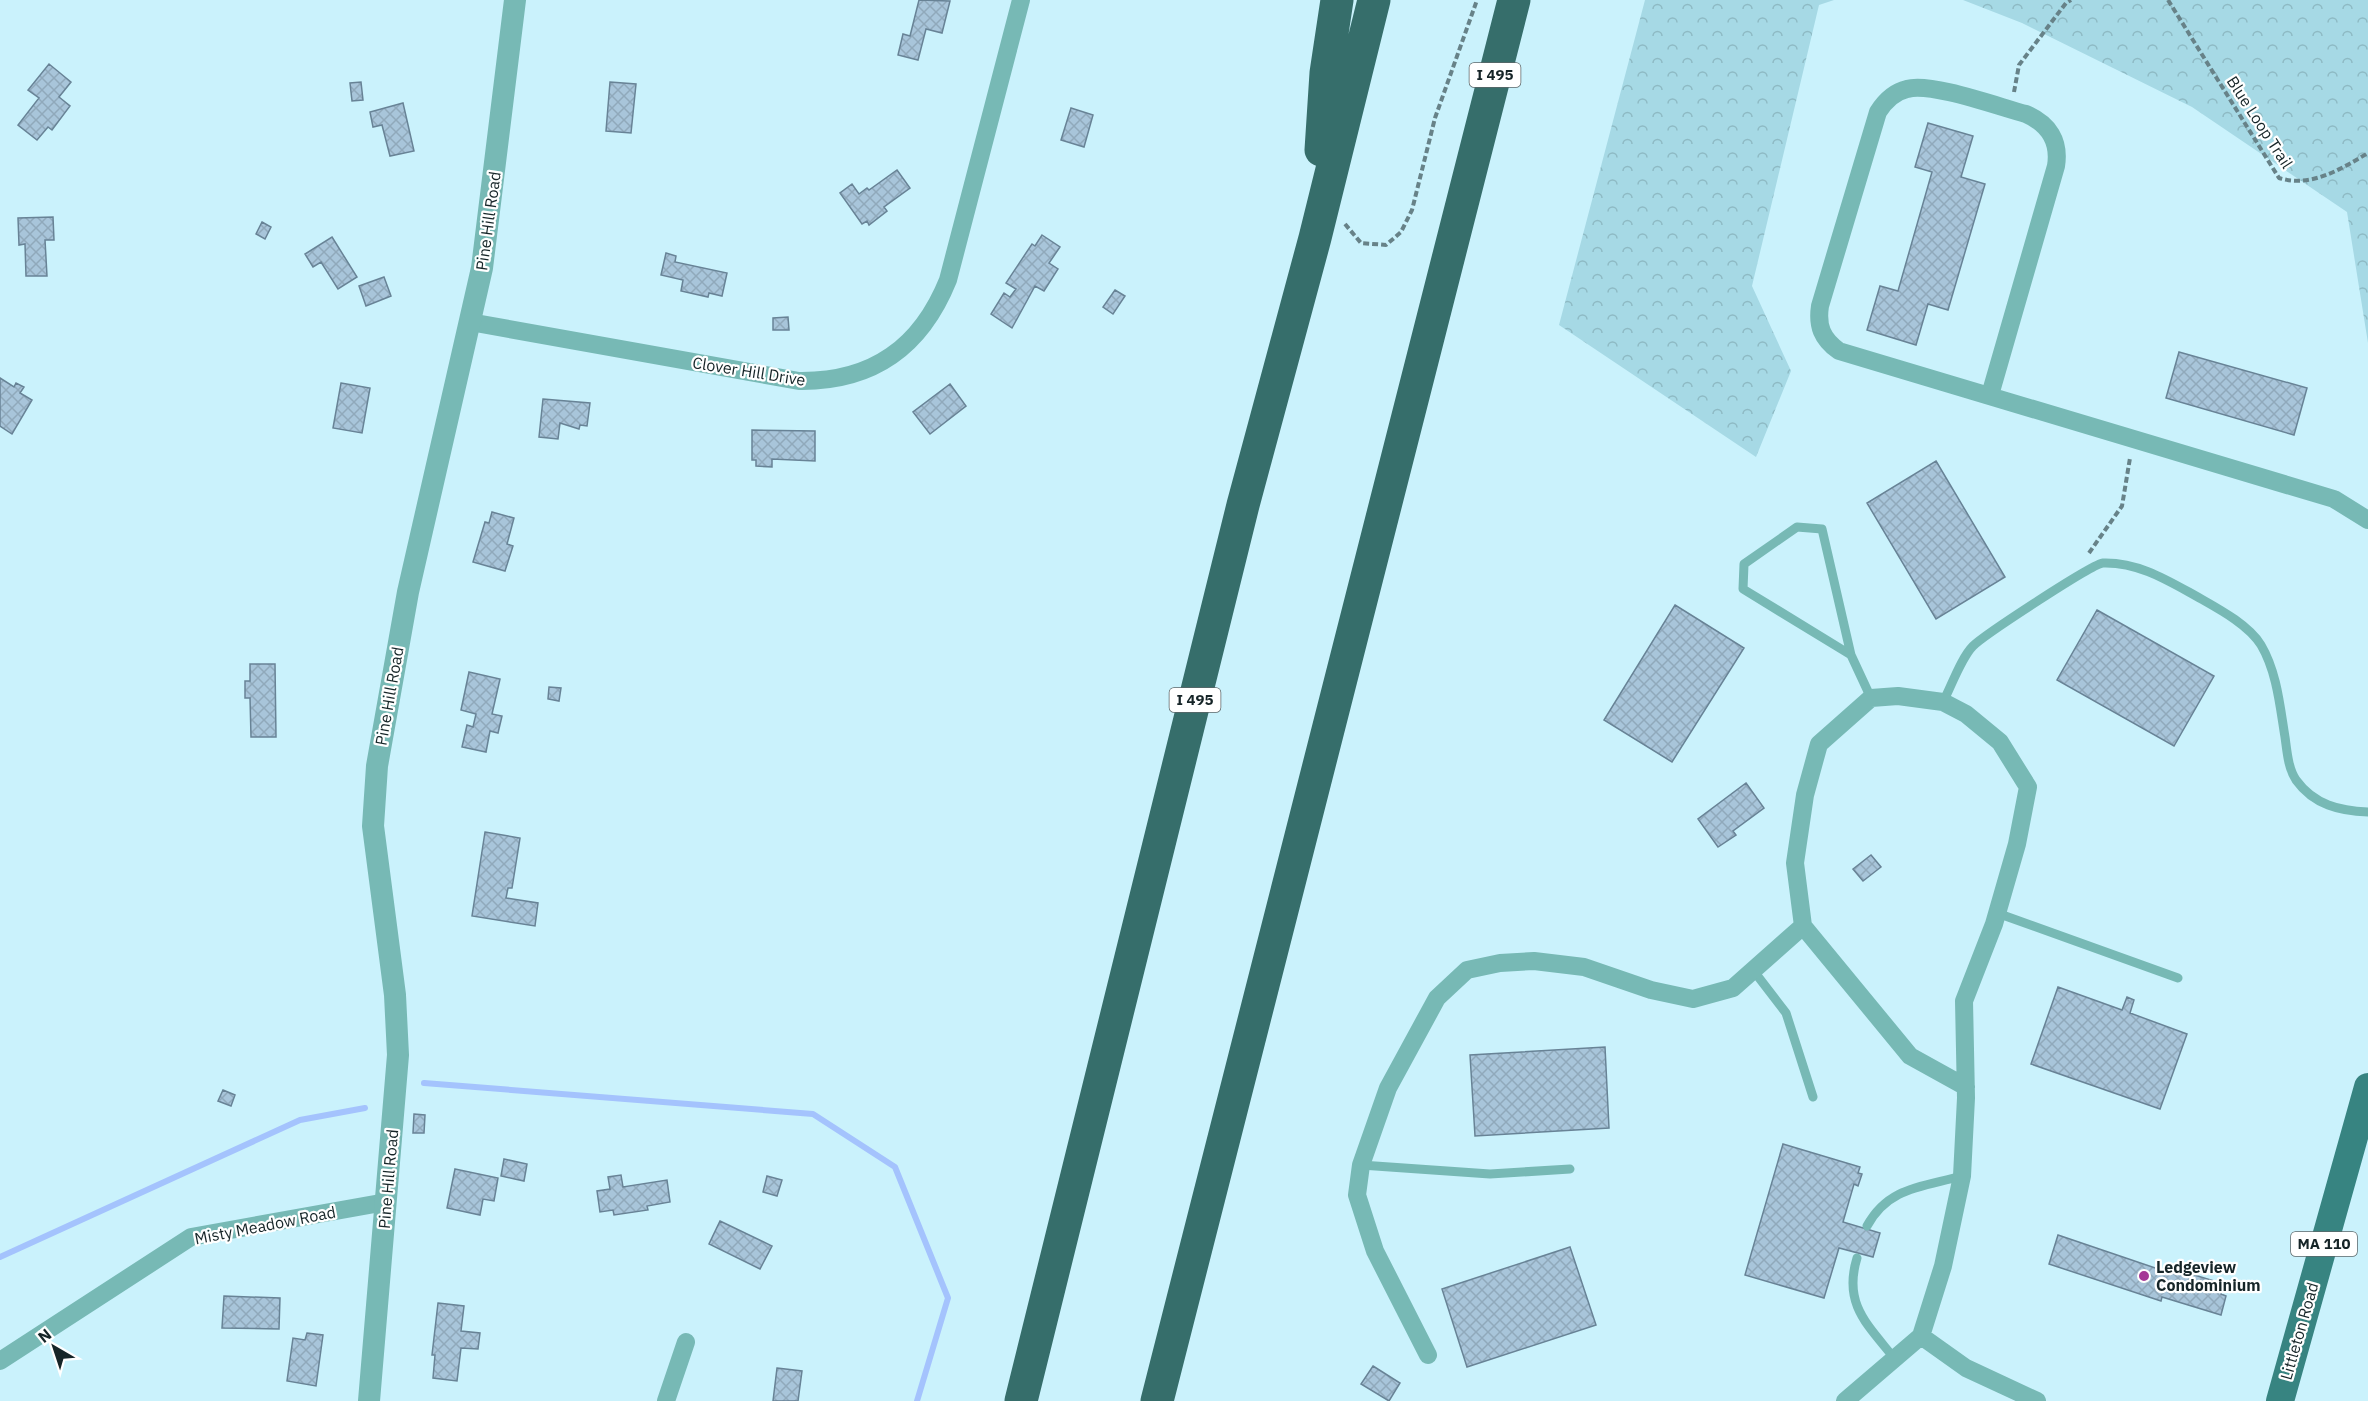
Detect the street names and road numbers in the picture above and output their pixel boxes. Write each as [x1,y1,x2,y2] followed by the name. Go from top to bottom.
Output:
[1470,63,1520,87] road number: I 495
[2223,72,2297,172] street label: Blue Loop Trail
[471,170,505,272] street label: Pine Hill Road
[691,352,807,390] street label: Clover Hill Drive
[370,645,408,747] street label: Pine Hill Road
[1170,688,1220,712] road number: I 495
[374,1128,402,1230] street label: Pine Hill Road
[193,1202,337,1248] street label: Misty Meadow Road
[2291,1232,2357,1256] road number: MA 110
[2276,1280,2322,1382] street label: Littleton Road

